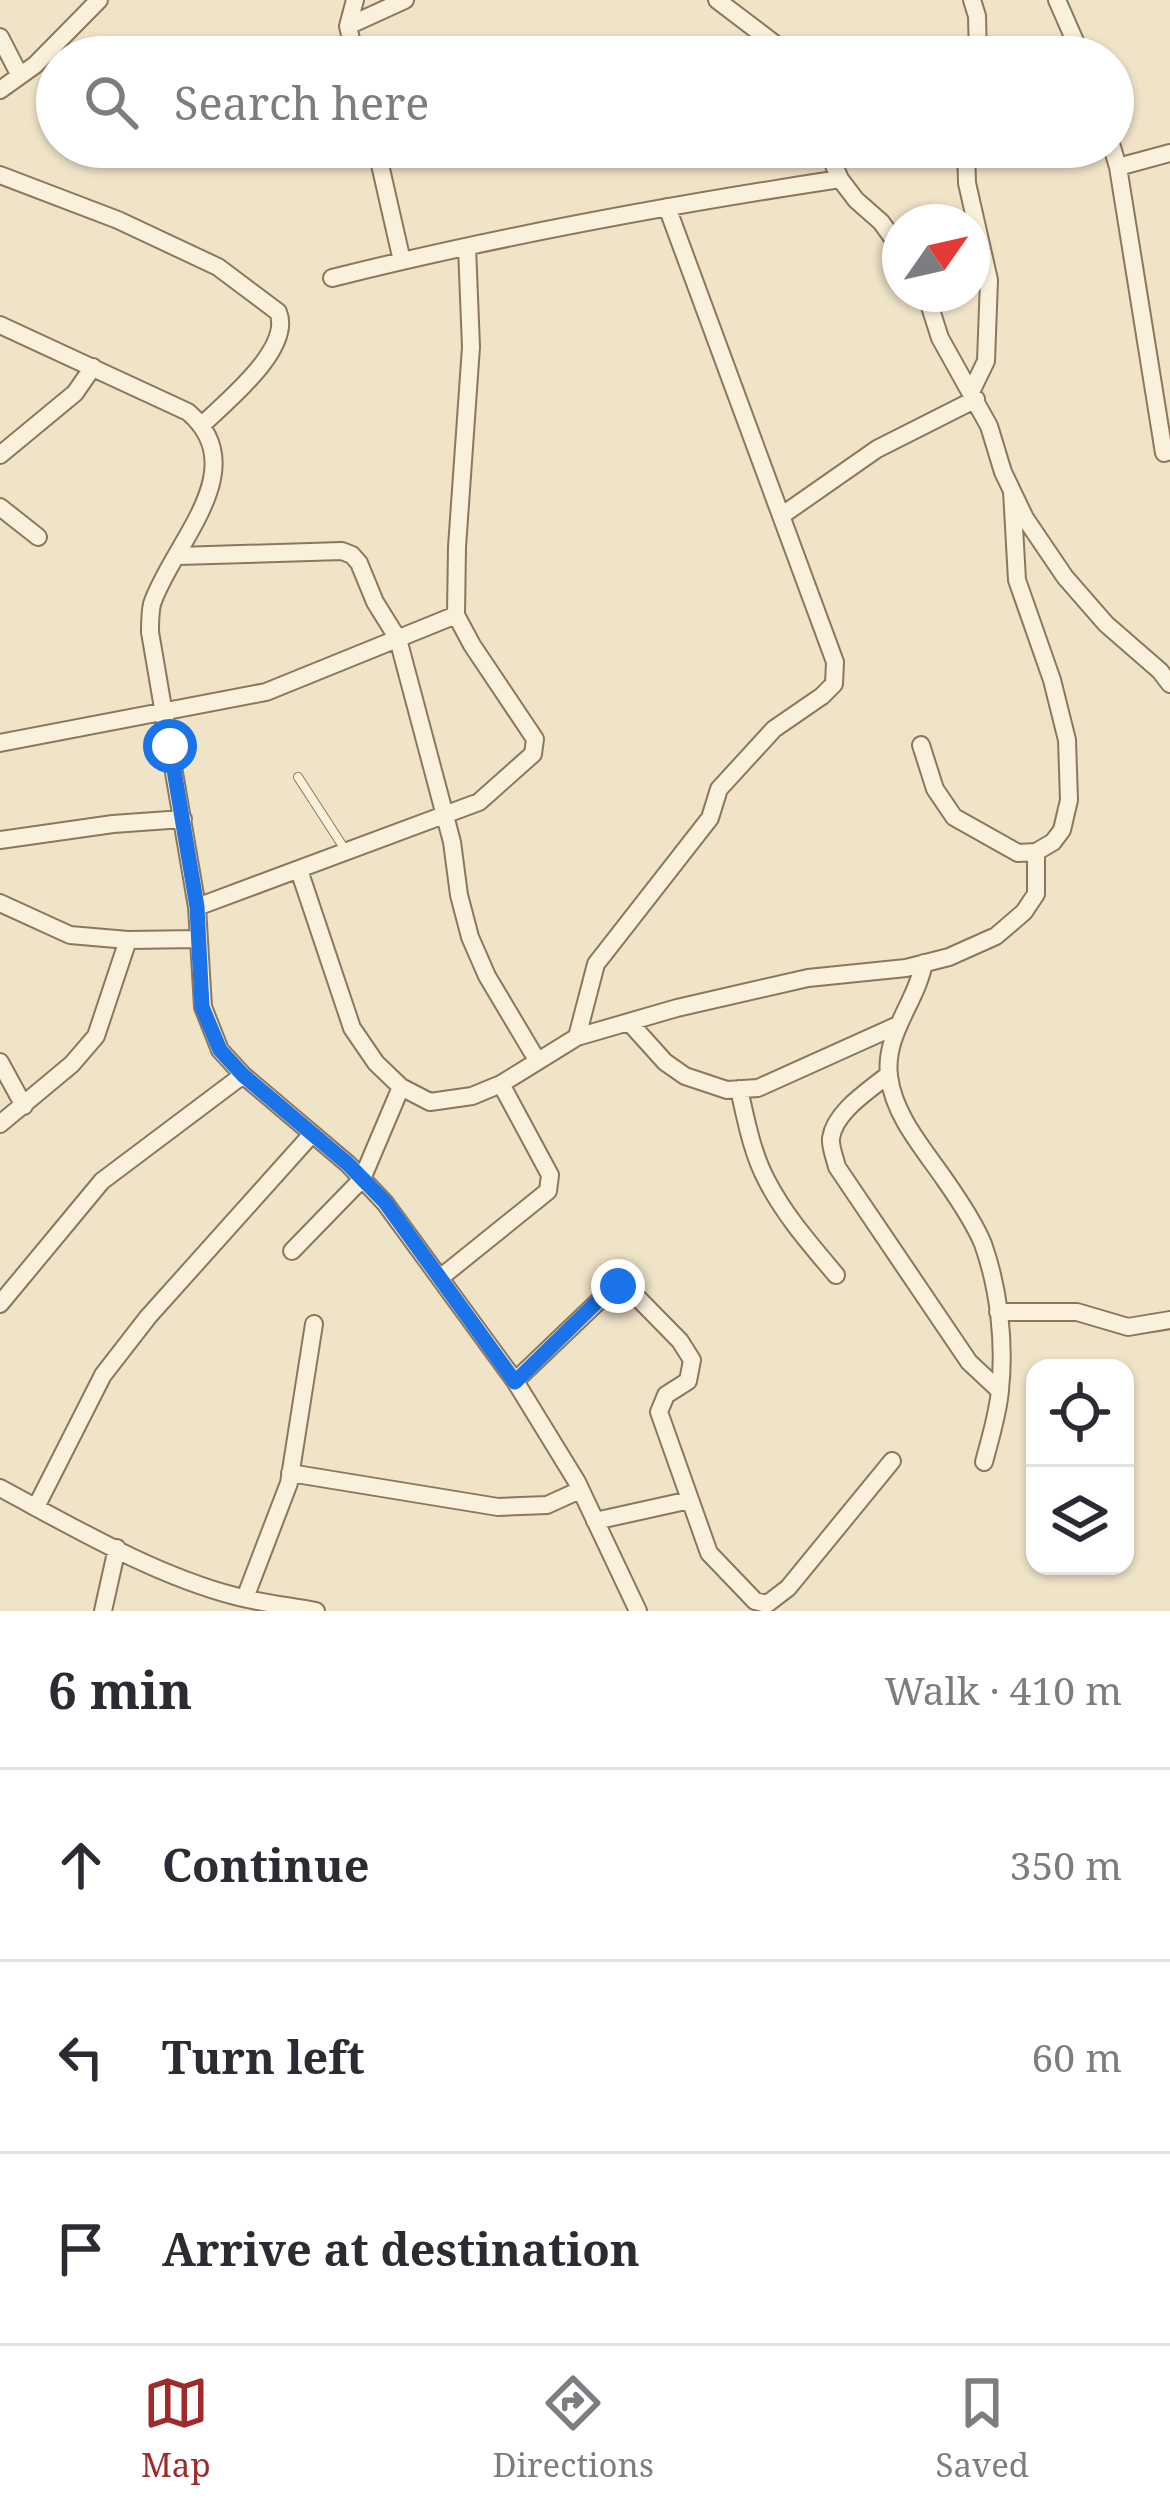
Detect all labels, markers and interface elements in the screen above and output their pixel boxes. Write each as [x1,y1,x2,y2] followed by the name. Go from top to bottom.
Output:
[36,36,1134,168] search box
[78,69,144,135] icon: search
[174,72,429,133] text: Search here
[882,204,990,312] north arrow
[143,719,197,773] route start
[591,1259,645,1313] route end
[1026,1359,1134,1575] map controls
[1026,1359,1134,1467] button: locate
[1026,1467,1134,1575] button: layers
[48,1654,192,1724] text: 6 min
[885,1663,1122,1716] text: Walk · 410 m
[48,1832,114,1898] icon: ahead
[162,1834,370,1895] text: Continue
[1010,1838,1122,1891] text: 350 m
[48,2024,114,2090] icon: left
[162,2026,365,2087] text: Turn left
[1031,2030,1122,2083] text: 60 m
[48,2216,114,2282] icon: arrive
[162,2218,640,2279] text: Arrive at destination
[141,2370,211,2487] tab: Map
[492,2370,654,2487] tab: Directions
[936,2370,1029,2487] tab: Saved

